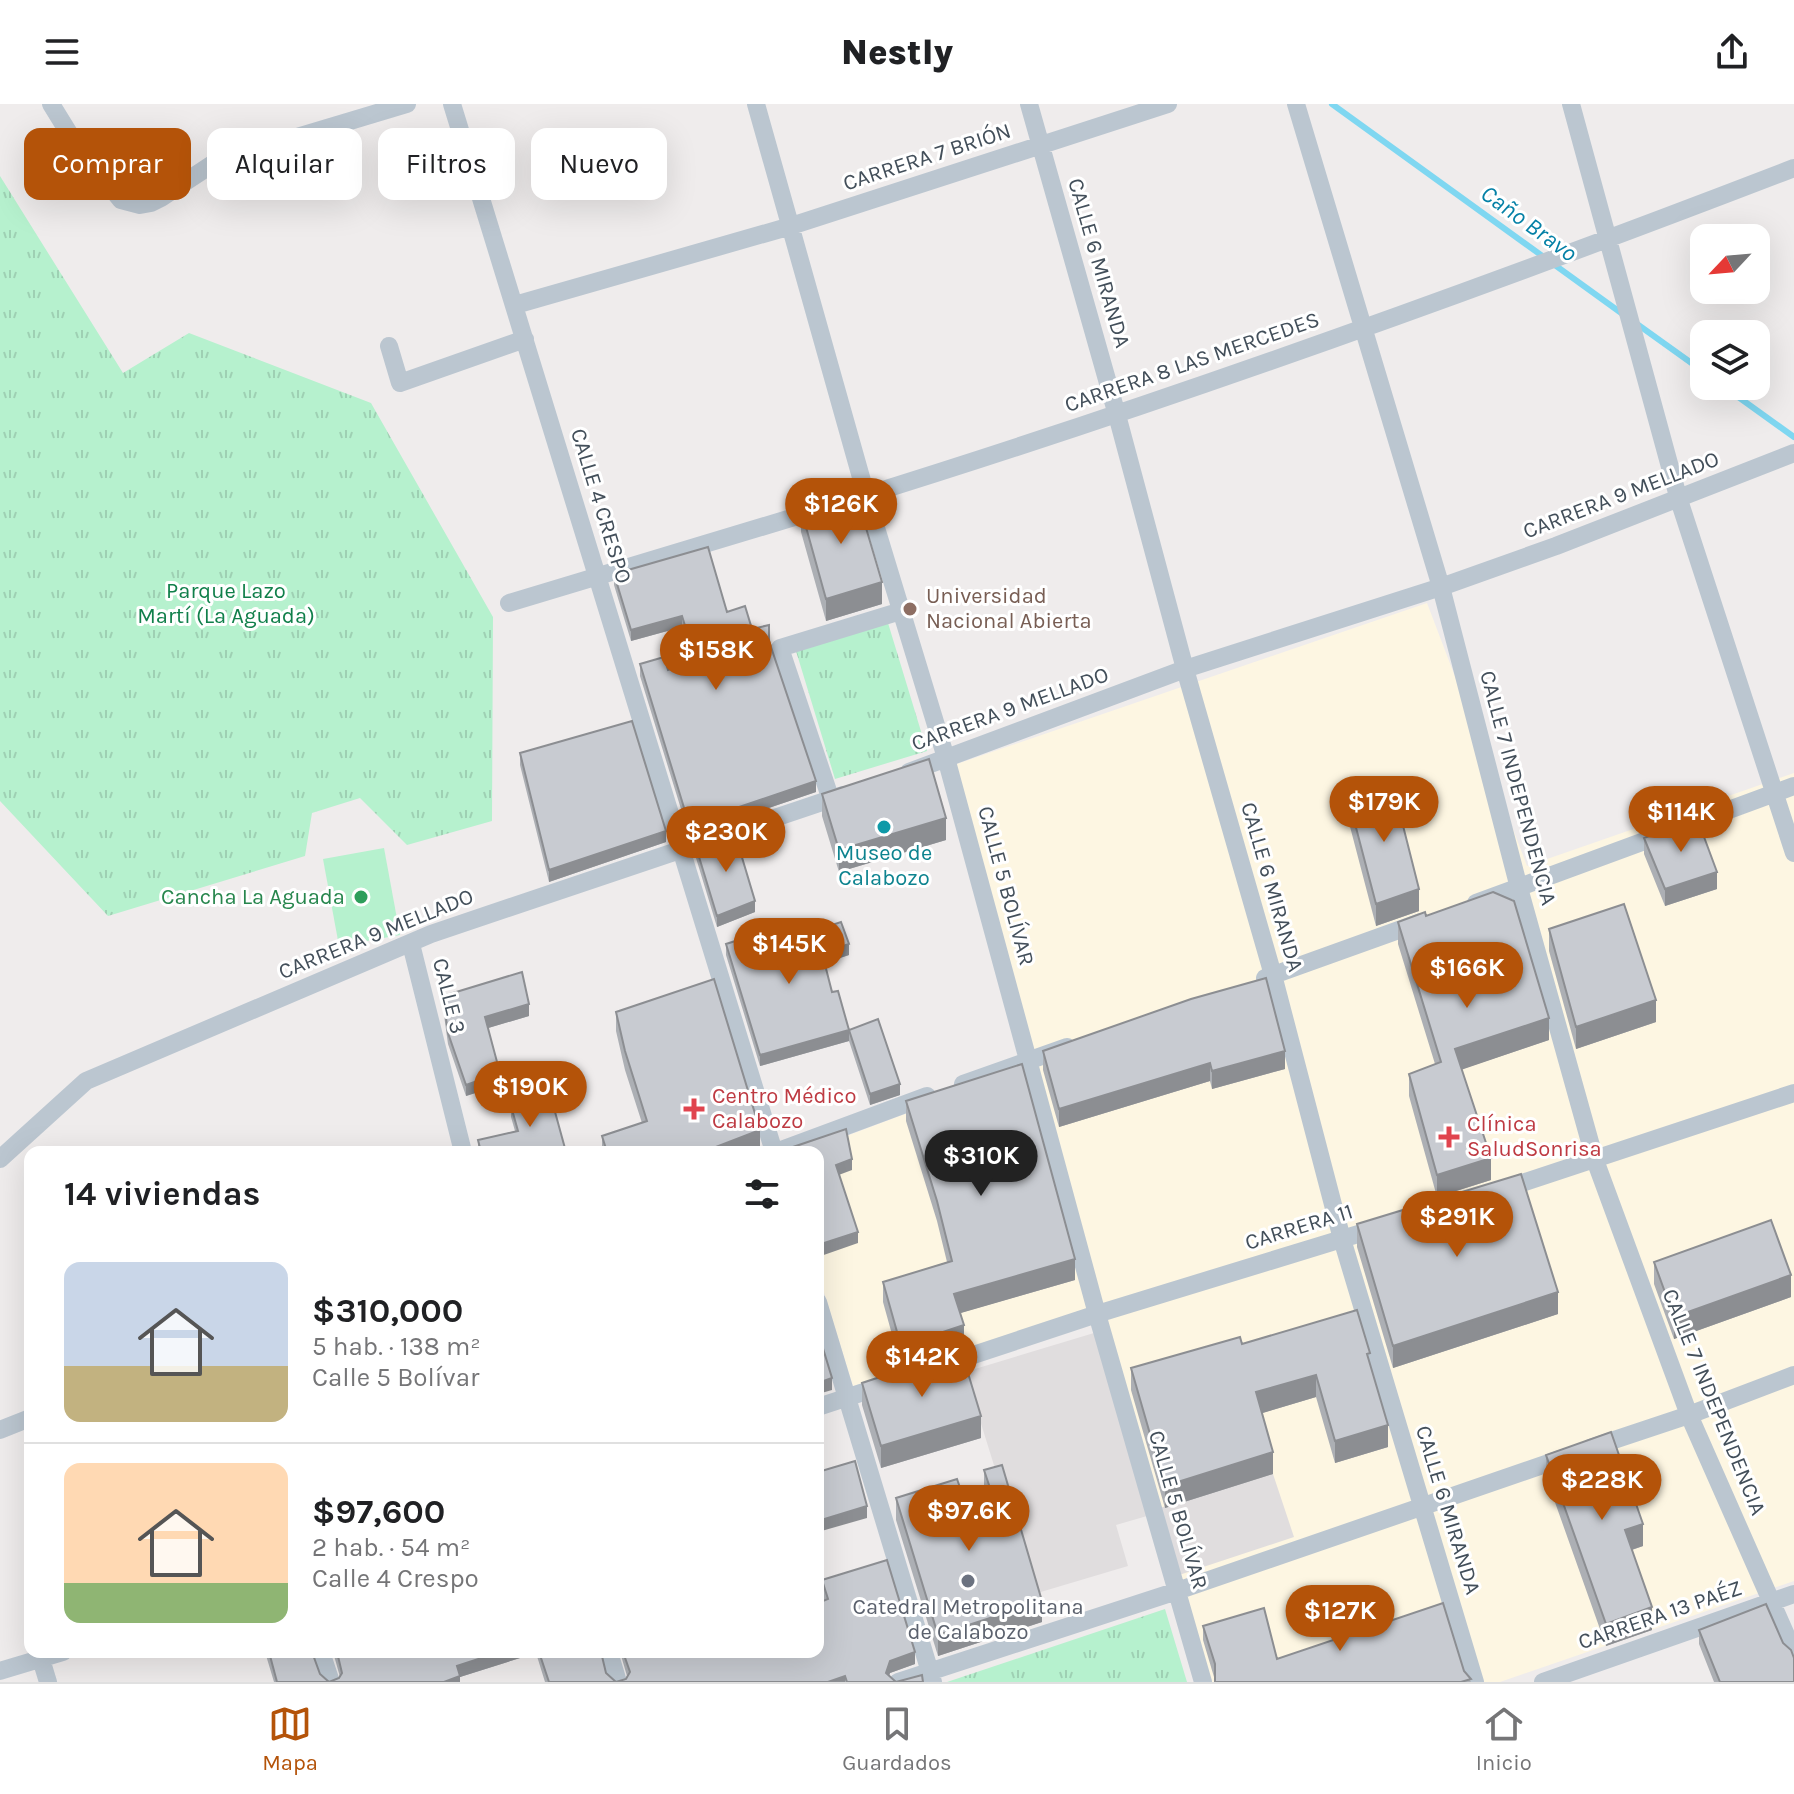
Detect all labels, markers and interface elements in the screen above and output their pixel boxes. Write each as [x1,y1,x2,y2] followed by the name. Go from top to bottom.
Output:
[40,30,84,74] icon: menu
[1710,30,1754,74] icon: share
[841,31,953,73] text: Nestly
[840,117,1014,196] street label: CARRERA 7 BRIÓN
[24,128,191,200] chip: Comprar
[207,128,362,200] chip: Alquilar
[378,128,515,200] chip: Filtros
[531,128,667,200] chip: Nuevo
[1062,175,1136,351] street label: CALLE 6 MIRANDA
[1476,179,1583,267] water label: Caño Bravo
[1690,224,1770,304] north arrow
[1690,224,1770,400] map controls
[1061,306,1323,418] street label: CARRERA 8 LAS MERCEDES
[1690,320,1770,400] button: layers
[565,425,637,587] street label: CALLE 4 CRESPO
[1519,446,1723,544] street label: CARRERA 9 MELLADO
[785,478,897,546] pin: $126K
[803,488,879,519] text: $126K
[137,578,315,629] park label: Parque Lazo Martí (La Aguada)
[926,583,1092,634] place label: Universidad Nacional Abierta
[901,600,919,618] marker: Universidad Nacional Abierta
[660,624,772,692] pin: $158K
[678,634,754,665] text: $158K
[908,661,1112,757] street label: CARRERA 9 MELLADO
[1474,668,1562,908] street label: CALLE 7 INDEPENDENCIA
[1328,776,1440,844] pin: $179K
[1348,786,1420,817] text: $179K
[1625,786,1737,854] pin: $114K
[1647,796,1715,827] text: $114K
[1235,799,1309,975] street label: CALLE 6 MIRANDA
[972,803,1041,969] street label: CALLE 5 BOLÍVAR
[670,806,782,874] pin: $230K
[684,816,768,847] text: $230K
[875,818,893,836] marker: Museo de Calabozo
[836,840,932,891] place label: Museo de Calabozo
[275,883,477,985] street label: CARRERA 9 MELLADO
[161,884,345,910] place label: Cancha La Aguada
[352,888,370,906] marker: Cancha La Aguada
[733,918,845,986] pin: $145K
[752,928,826,959] text: $145K
[1411,942,1523,1010] pin: $166K
[1429,952,1505,983] text: $166K
[427,955,471,1037] street label: CALLE 3
[474,1061,586,1129] pin: $190K
[492,1071,568,1102] text: $190K
[712,1083,856,1134] place label: Centro Médico Calabozo
[683,1098,705,1120] marker: Centro Médico Calabozo
[1467,1111,1602,1162] place label: Clínica SaludSonrisa
[1438,1126,1460,1148] marker: Clínica SaludSonrisa
[925,1130,1037,1198] pin: $310K
[943,1140,1019,1171] text: $310K
[740,1172,784,1216] icon: filters
[64,1174,260,1214] text: 14 viviendas
[1401,1191,1513,1259] pin: $291K
[1242,1198,1356,1256] street label: CARRERA 11
[1419,1201,1495,1232] text: $291K
[1657,1285,1771,1519] street label: CALLE 7 INDEPENDENCIA
[312,1291,463,1331] text: $310,000
[128,1294,224,1390] icon: home
[312,1331,481,1362] text: 5 hab. · 138 m²
[866,1331,978,1399] pin: $142K
[884,1341,960,1372] text: $142K
[312,1362,479,1393] text: Calle 5 Bolívar
[1410,1422,1486,1598] street label: CALLE 6 MIRANDA
[1143,1427,1214,1592] street label: CALLE 5 BOLÍVAR
[1546,1454,1658,1522] pin: $228K
[1560,1464,1644,1495] text: $228K
[904,1485,1034,1553] pin: $97.6K
[312,1492,445,1532] text: $97,600
[128,1495,224,1591] icon: home
[926,1495,1012,1526] text: $97.6K
[312,1532,470,1563] text: 2 hab. · 54 m²
[312,1563,479,1594] text: Calle 4 Crespo
[959,1572,977,1590] marker: Catedral Metropolitana de Calabozo
[1574,1574,1745,1655] street label: CARRERA 13 PAÉZ
[1284,1585,1396,1653] pin: $127K
[852,1594,1084,1645] place label: Catedral Metropolitana de Calabozo
[1304,1595,1376,1626] text: $127K
[262,1702,318,1776] tab: Mapa
[842,1702,952,1776] tab: Guardados
[1476,1702,1532,1776] tab: Inicio

